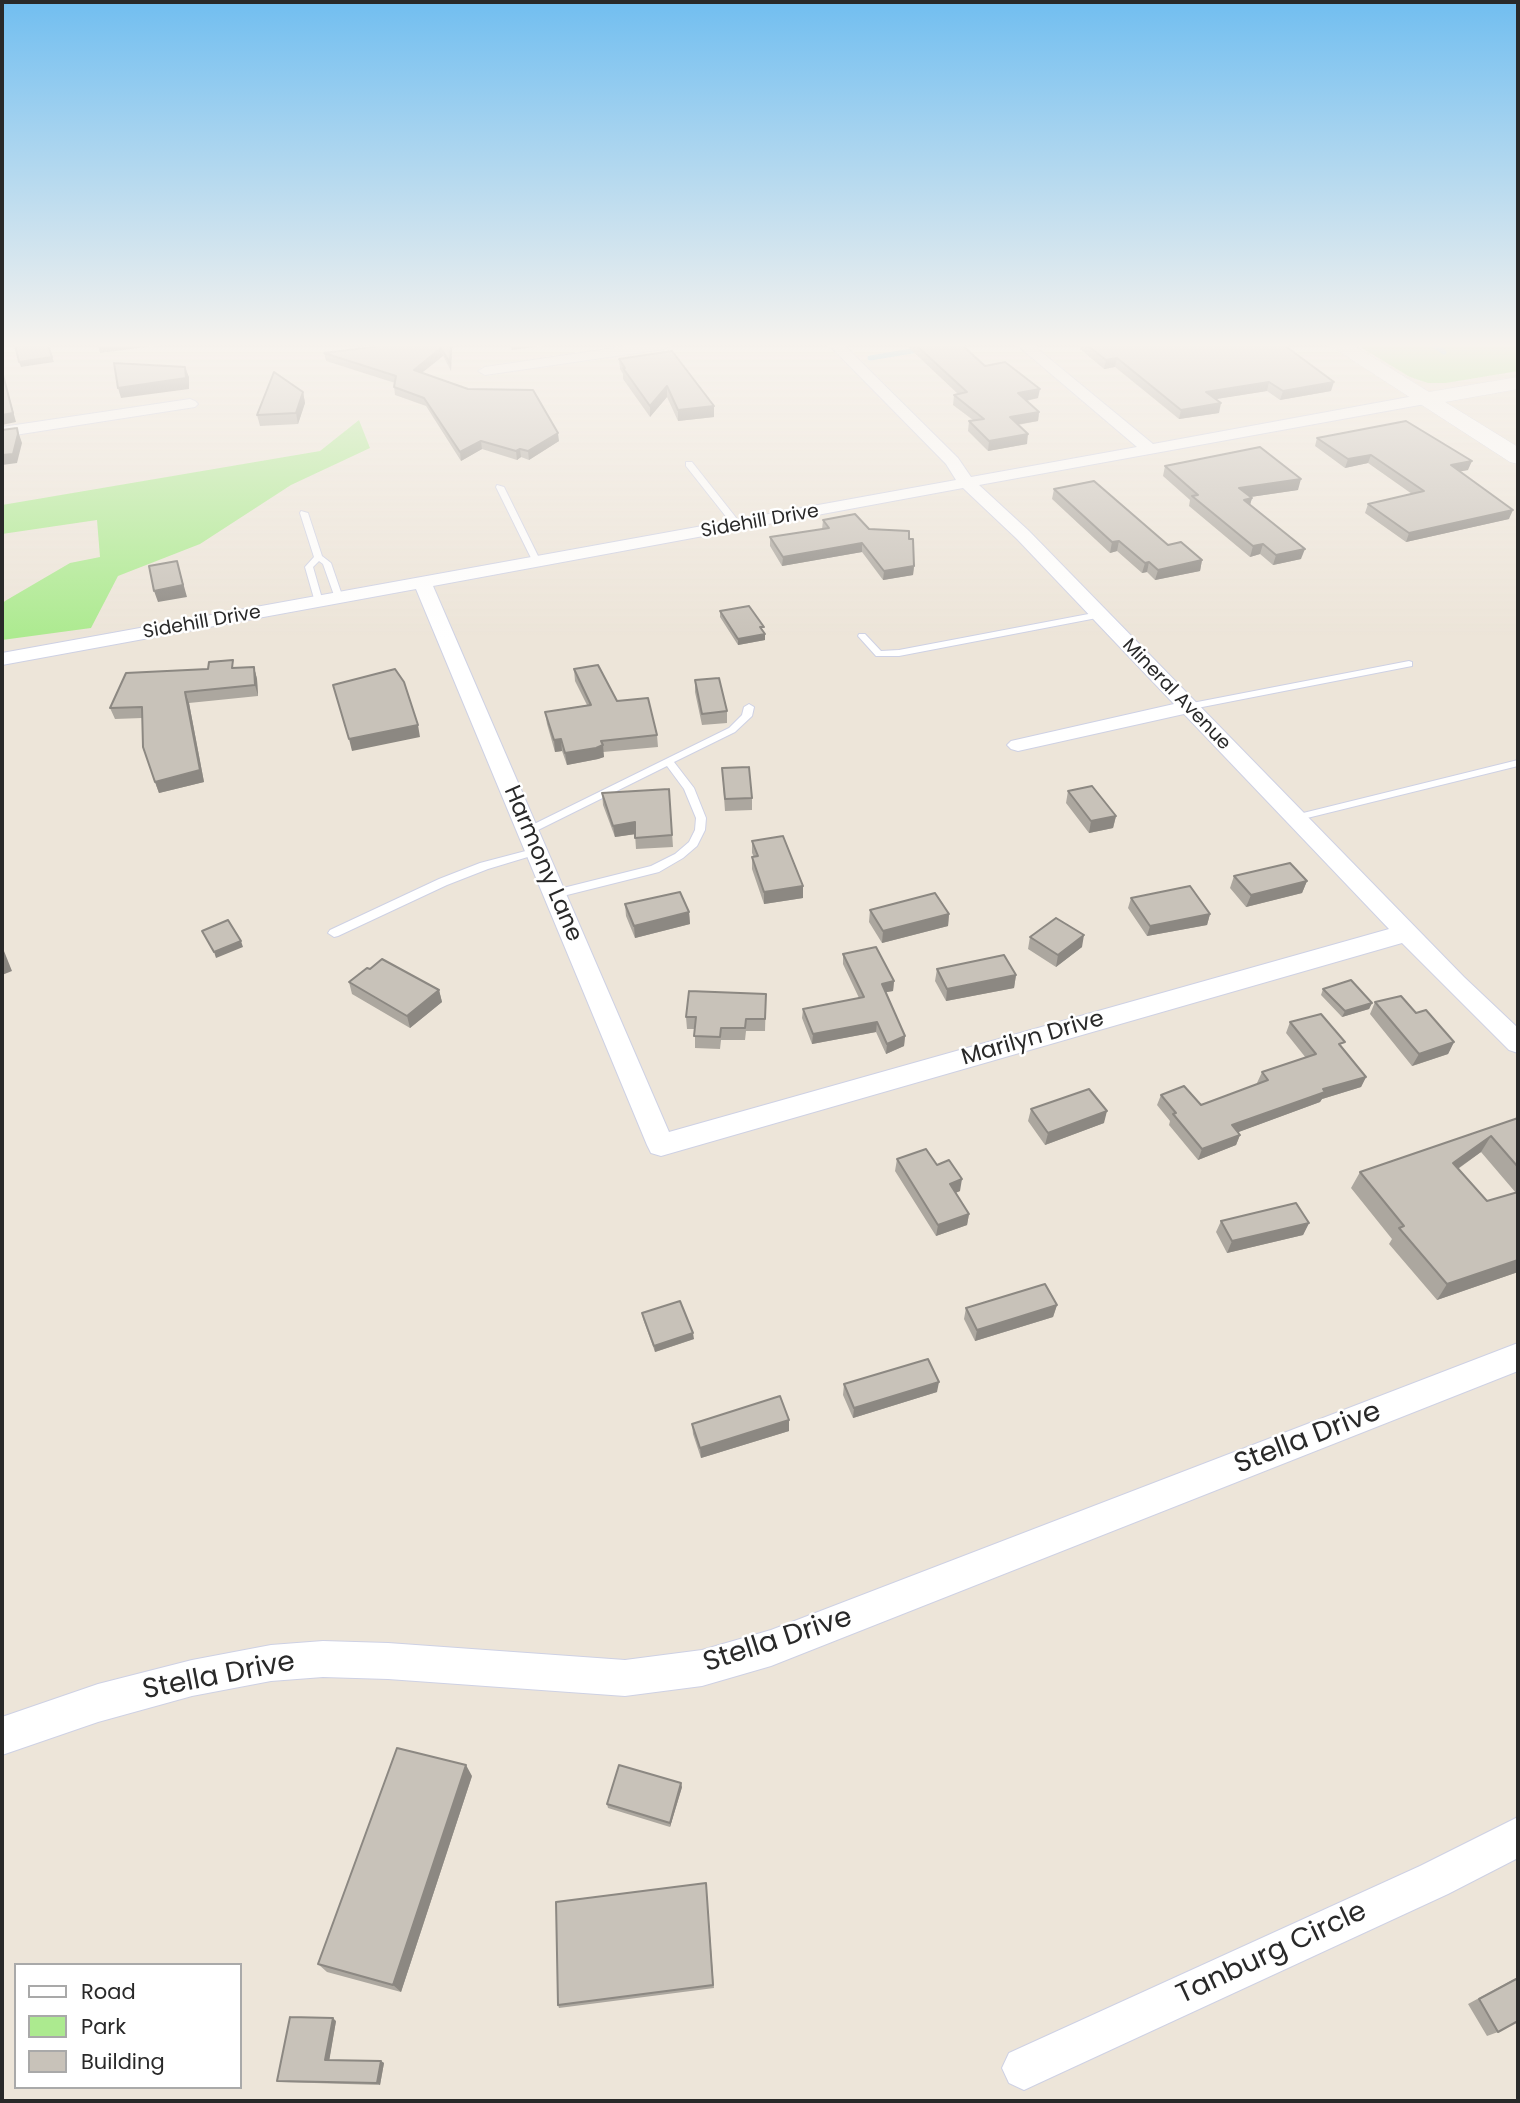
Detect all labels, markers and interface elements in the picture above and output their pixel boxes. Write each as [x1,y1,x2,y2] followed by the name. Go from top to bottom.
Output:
[699,500,821,544] street label: Sidehill Drive
[141,601,263,645] street label: Sidehill Drive
[1117,635,1235,755] street label: Mineral Avenue
[497,782,587,946] street label: Harmony Lane
[959,1006,1107,1072] street label: Marilyn Drive
[1230,1396,1386,1482] street label: Stella Drive
[699,1601,857,1681] street label: Stella Drive
[140,1646,298,1708] street label: Stella Drive
[1172,1895,1372,2013] street label: Tanburg Circle
[14,1963,242,2089] legend
[81,1977,136,2006] text: Road
[81,2012,126,2041] text: Park
[81,2047,165,2076] text: Building

